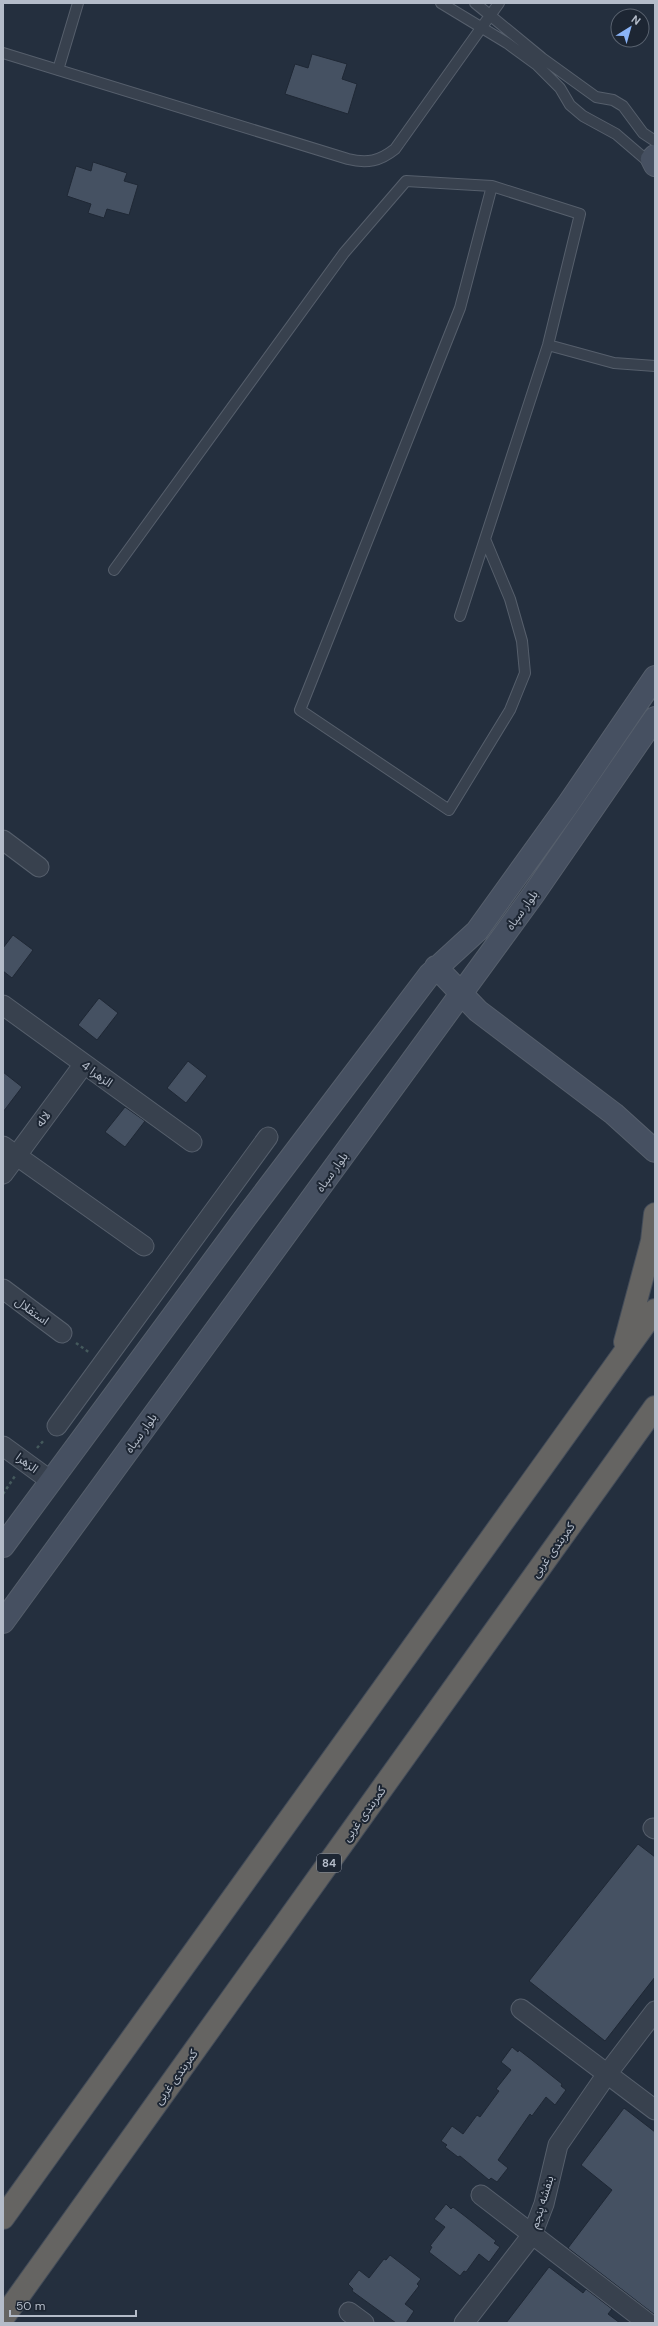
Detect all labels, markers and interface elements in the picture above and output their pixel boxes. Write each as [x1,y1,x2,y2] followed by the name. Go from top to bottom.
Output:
[610,8,650,48] north arrow
[629,12,643,28] text: N
[502,887,542,933] street label: بلوار سپاه
[78,1057,116,1091] street label: الزهرا 4
[32,1108,54,1130] street label: لاله
[312,1149,352,1195] street label: بلوار سپاه
[12,1293,52,1329] street label: استقلال
[121,1410,161,1456] street label: بلوار سپاه
[12,1449,42,1477] street label: الزهرا
[527,1518,579,1581] street label: کمربندی غربی
[338,1782,390,1845] street label: کمربندی غربی
[317,1854,341,1872] road number: 84
[150,2045,202,2108] street label: کمربندی غربی
[526,2174,559,2231] street label: بنفشه پنجم
[10,2292,136,2318] scale bar
[16,2298,45,2314] text: 50 m

